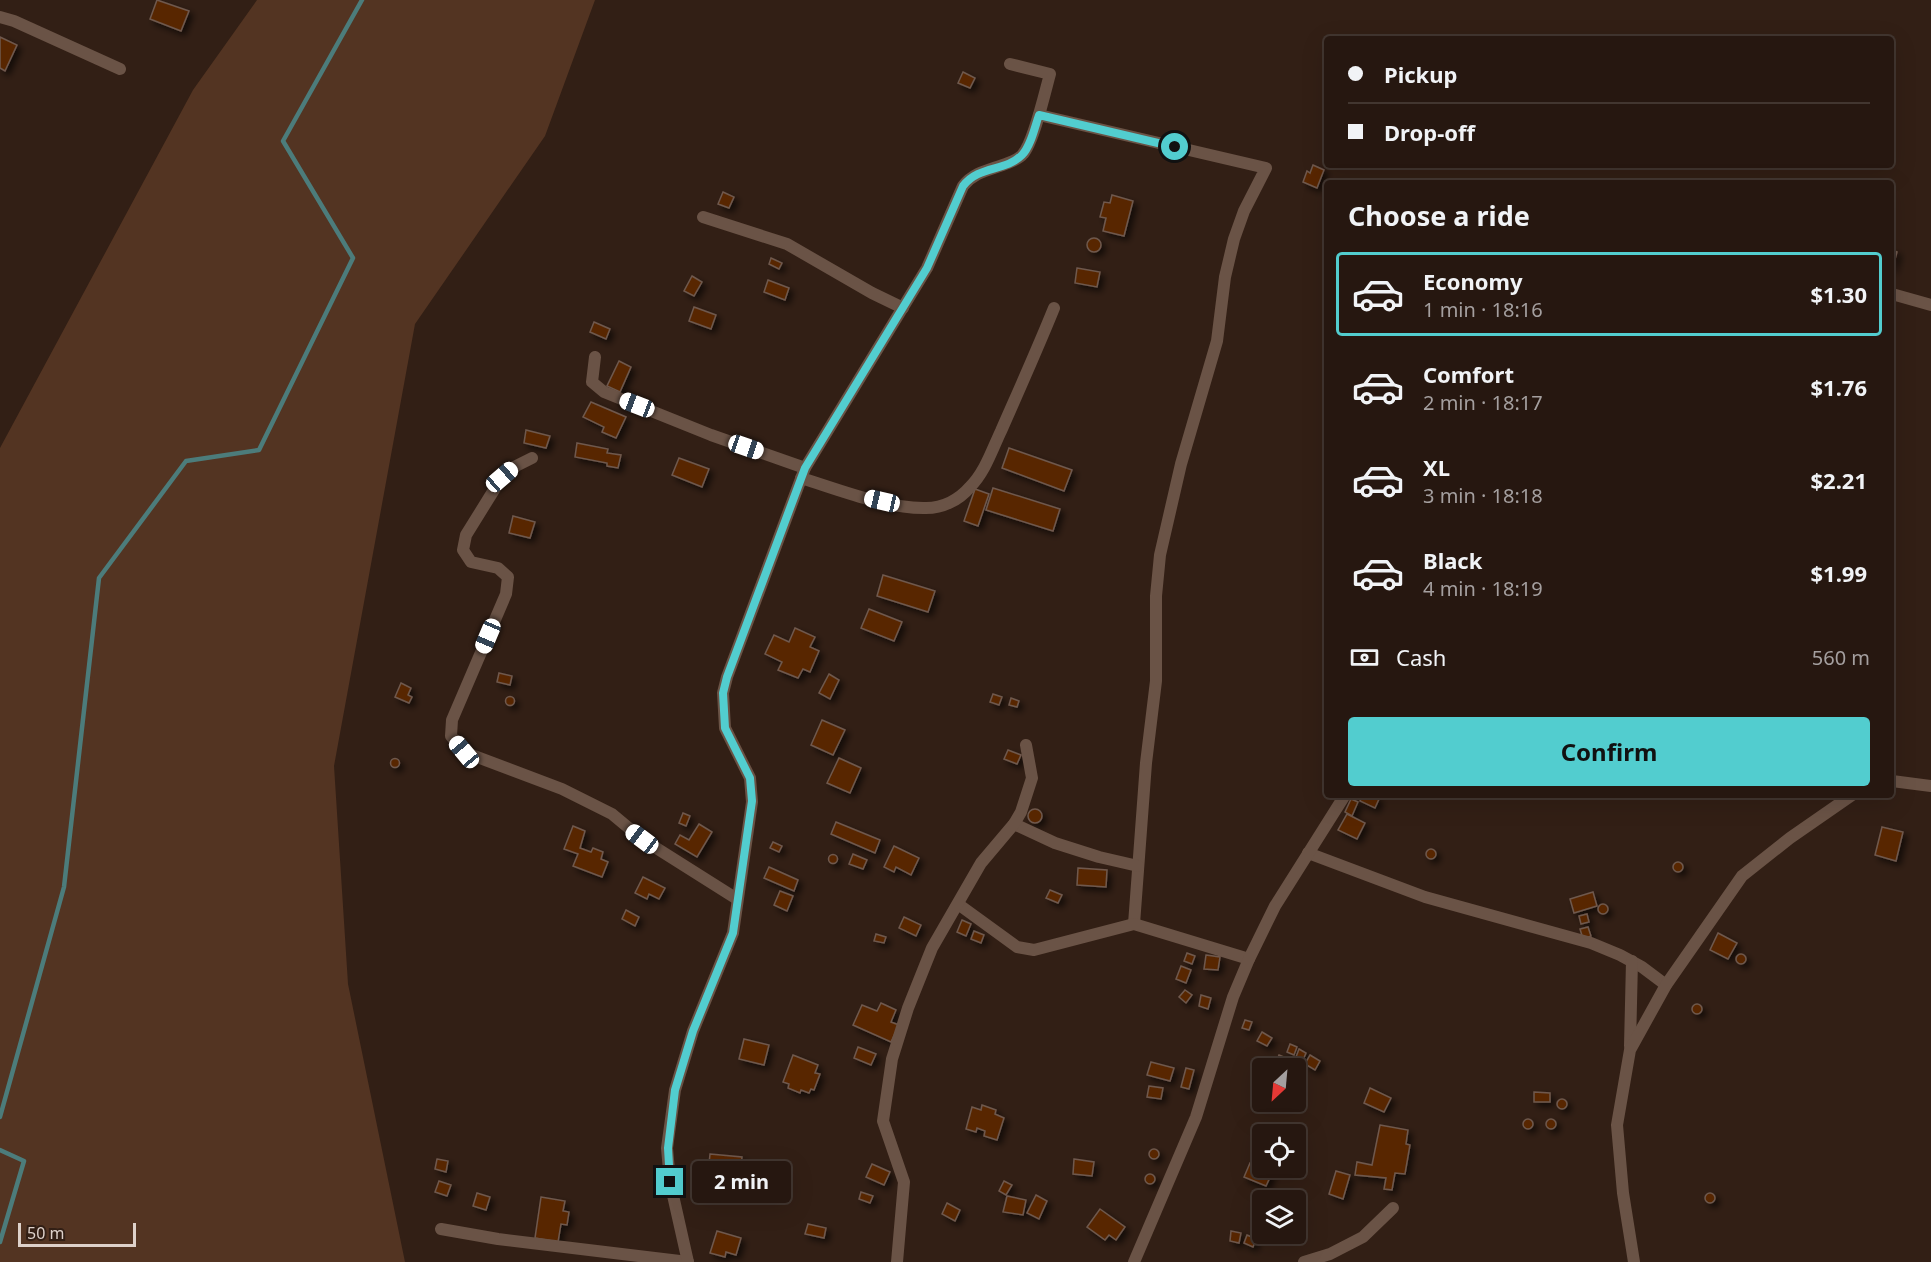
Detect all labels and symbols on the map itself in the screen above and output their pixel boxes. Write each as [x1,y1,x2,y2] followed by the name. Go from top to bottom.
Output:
[1161,133,1188,160] route start
[617,390,657,420] car
[726,433,766,461] car
[483,458,521,496] car
[862,488,902,514] car
[473,616,503,656] car
[446,732,482,772] car
[622,821,662,857] car
[1252,1058,1306,1112] north arrow
[691,1161,790,1203] callout: 2 min
[656,1168,683,1195] route end
[18,1220,136,1248] scale bar

